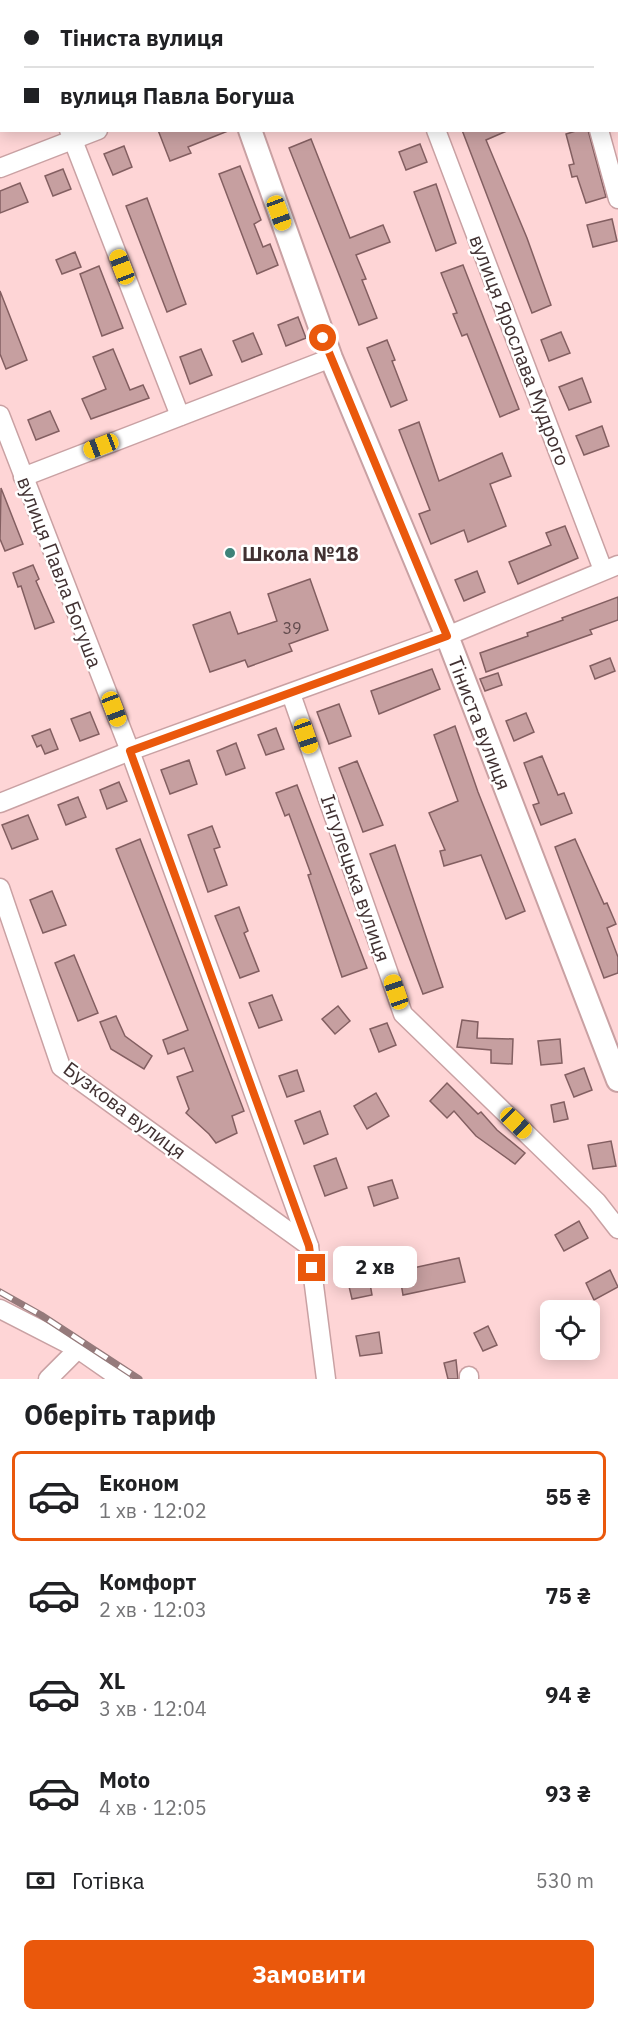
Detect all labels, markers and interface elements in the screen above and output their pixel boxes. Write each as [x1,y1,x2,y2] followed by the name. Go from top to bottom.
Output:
[60,23,224,52] text: Тіниста вулиця
[60,81,294,110] text: вулиця Павла Богуша
[264,193,294,233] car
[463,231,577,469] street label: вулиця Ярослава Мудрого
[107,247,137,287] car
[309,324,336,351] route start
[81,431,121,461] car
[11,472,109,672] street label: вулиця Павла Богуша
[242,540,359,567] place label: Школа №18
[223,546,237,560] marker: Школа №18
[282,618,302,638] house number: 39
[442,652,518,794] street label: Тіниста вулиця
[99,689,129,729] car
[292,716,320,756] car
[315,791,397,965] street label: Інгулецька вулиця
[382,972,410,1012] car
[58,1055,192,1165] street label: Бузкова вулиця
[497,1104,535,1142] car
[333,1247,417,1289] callout: 2 хв
[355,1253,395,1280] text: 2 хв
[298,1254,325,1281] route end
[540,1300,600,1360] map controls
[540,1300,600,1360] button: locate
[24,1397,216,1432] text: Оберіть тариф
[99,1468,179,1497] text: Економ
[27,1469,81,1523] icon: car
[545,1482,591,1511] text: 55 ₴
[99,1497,207,1524] text: 1 хв · 12:02
[99,1567,196,1596] text: Комфорт
[27,1568,81,1622] icon: car
[545,1581,591,1610] text: 75 ₴
[99,1596,207,1623] text: 2 хв · 12:03
[99,1666,125,1695] text: XL
[27,1667,81,1721] icon: car
[545,1680,591,1709] text: 94 ₴
[99,1695,207,1722] text: 3 хв · 12:04
[99,1765,150,1794] text: Moto
[27,1766,81,1820] icon: car
[545,1779,591,1808] text: 93 ₴
[99,1794,207,1821] text: 4 хв · 12:05
[24,1864,57,1897] icon: cash
[72,1866,145,1895] text: Готівка
[536,1867,594,1894] text: 530 m
[24,1940,594,2009] button: Замовити

